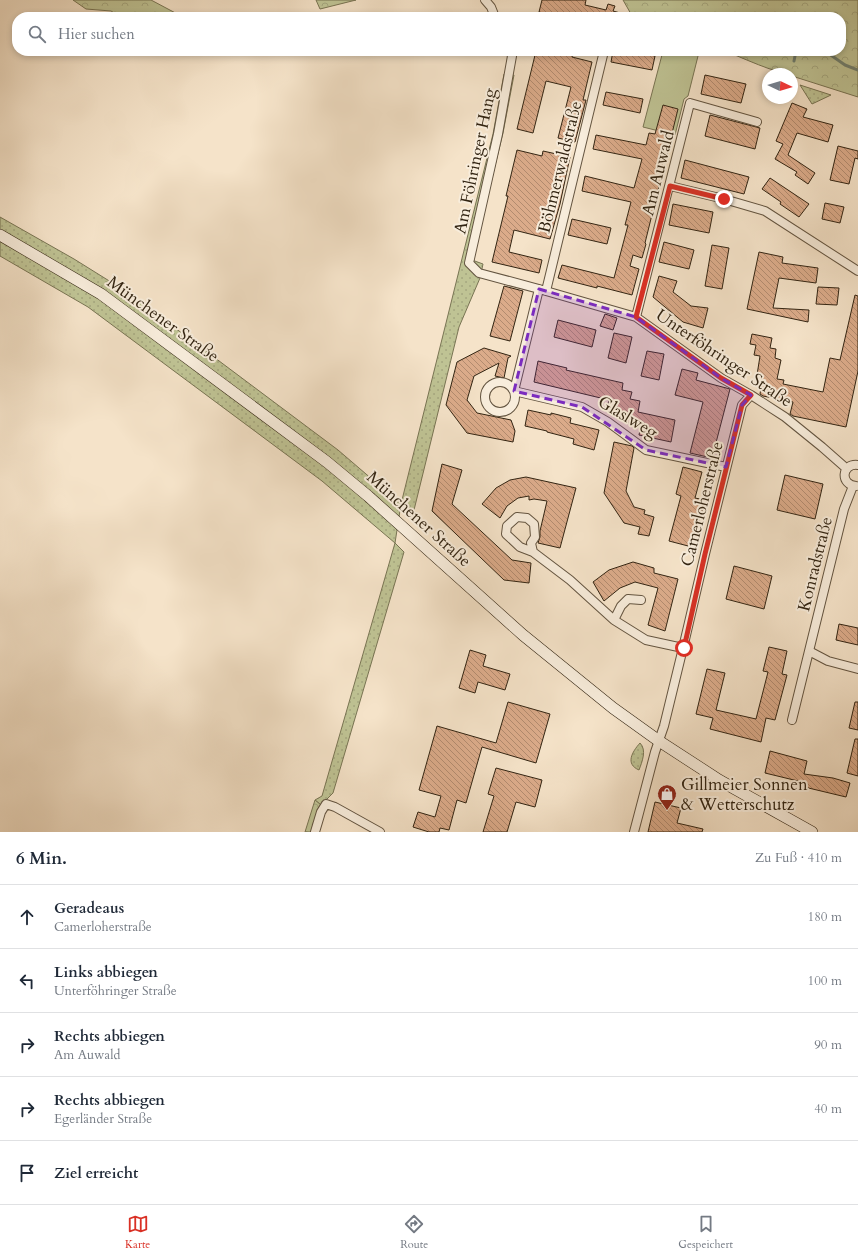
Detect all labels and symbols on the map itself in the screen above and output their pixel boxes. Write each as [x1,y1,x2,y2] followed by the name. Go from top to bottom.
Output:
[762,68,798,104] north arrow
[448,85,502,236] street label: Am Föhringer Hang
[532,99,588,235] street label: Böhmerwaldstraße
[636,128,680,218] street label: Am Auwald
[715,190,733,208] route end
[102,271,224,367] street label: Münchener Straße
[651,304,797,412] street label: Unterföhringer Straße
[594,390,663,444] street label: Glaslweg
[675,439,729,569] street label: Camerloherstraße
[362,466,476,572] street label: Münchener Straße
[792,514,838,614] street label: Konradstraße
[675,639,693,657] route start
[681,773,808,816] place label: Gillmeier Sonnen & Wetterschutz
[656,783,678,811] shop icon: Gillmeier Sonnen & Wetterschutz

